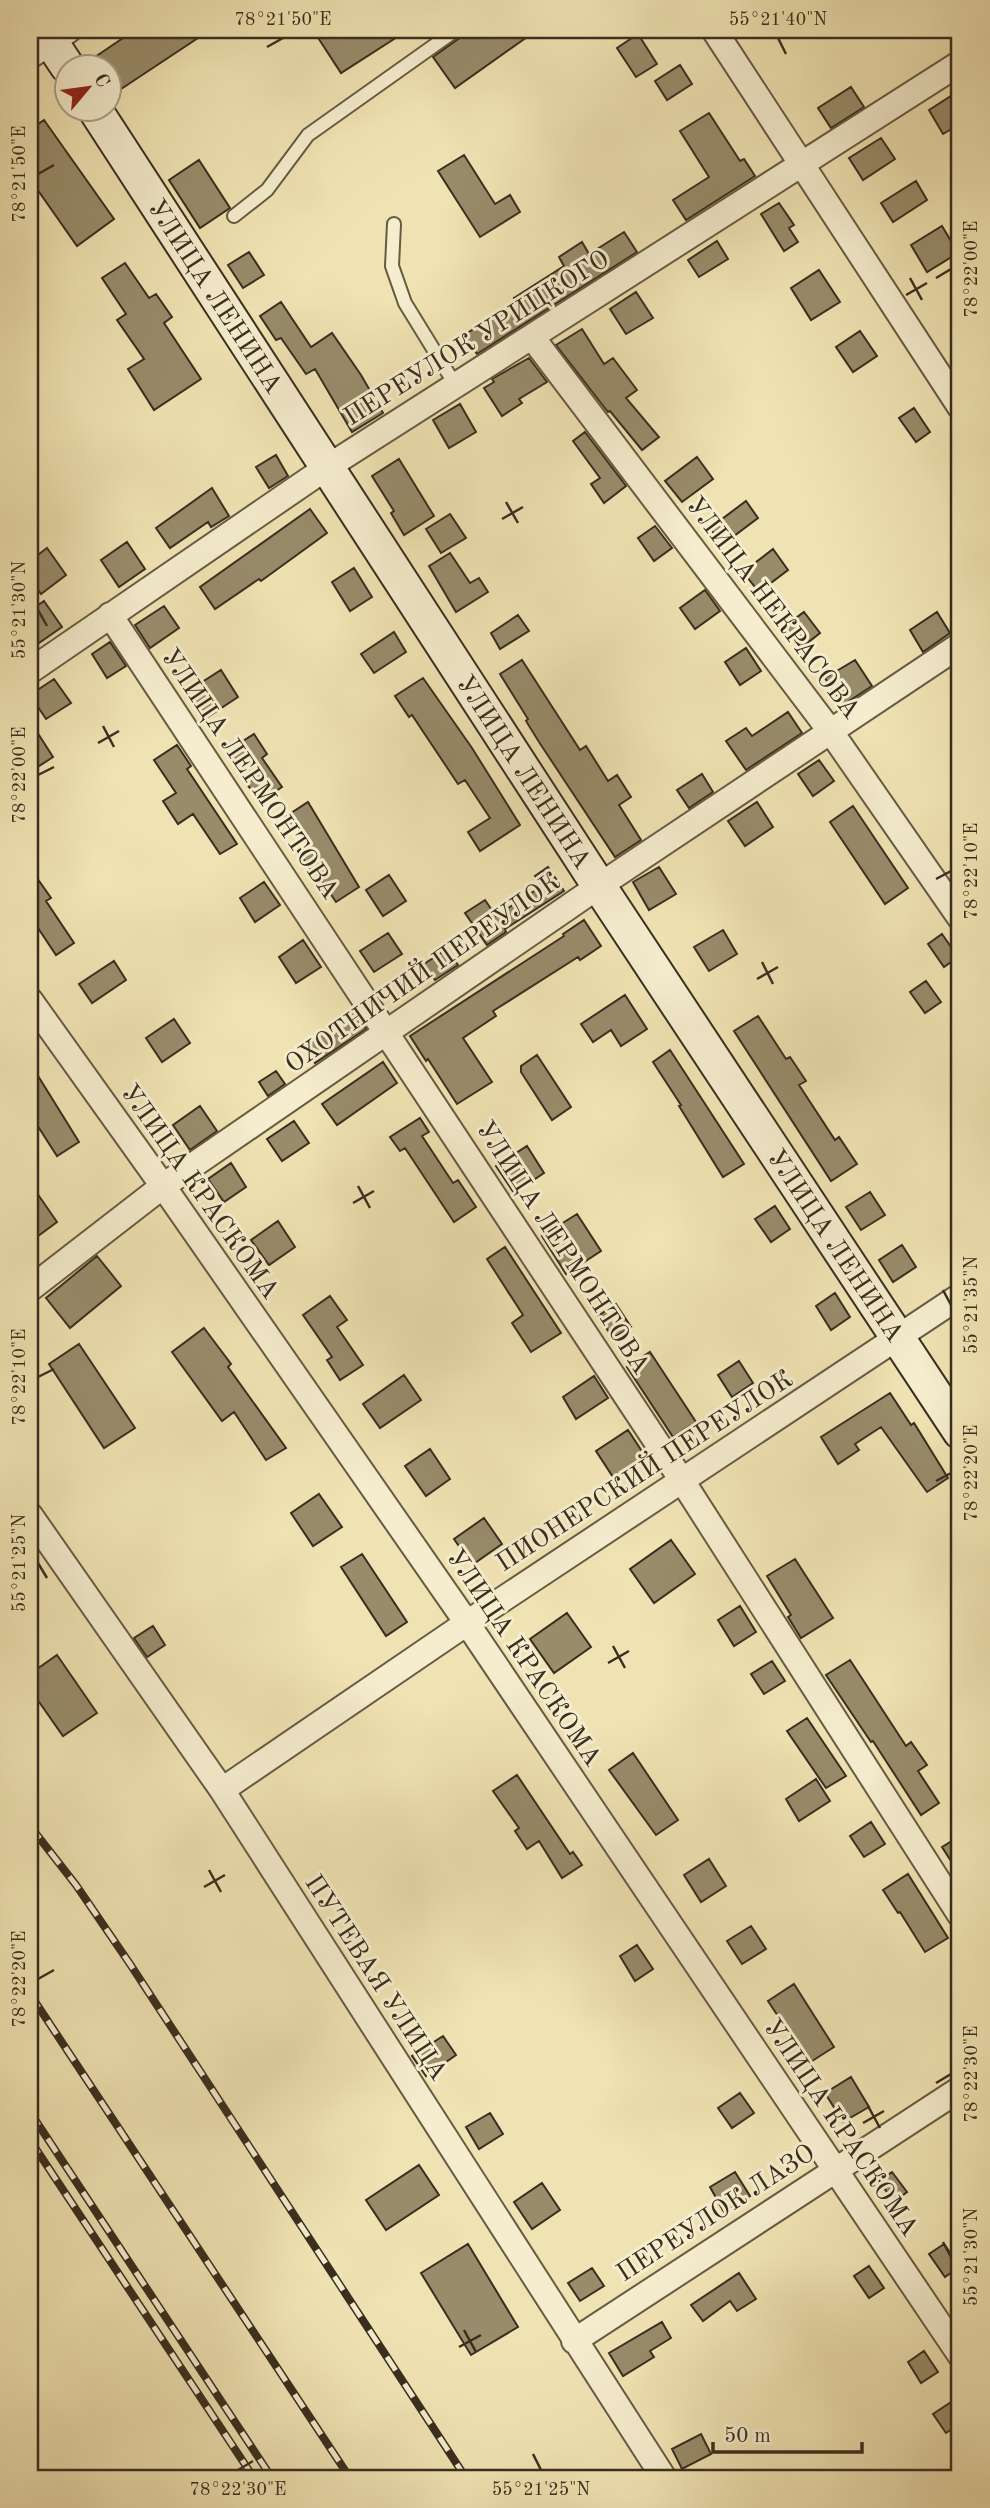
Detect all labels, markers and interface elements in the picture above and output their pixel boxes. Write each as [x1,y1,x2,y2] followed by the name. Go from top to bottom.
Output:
[235,11,331,29] text: 78°21'50"E
[729,11,827,29] text: 55°21'40"N
[52,52,122,122] north arrow
[89,71,112,91] text: С
[11,126,29,222] text: 78°21'50"E
[142,195,287,399] street label: УЛИЦА ЛЕНИНА
[963,221,981,317] text: 78°22'00"E
[340,246,614,431] street label: ПЕРЕУЛОК УРИЦКОГО
[681,493,864,724] street label: УЛИЦА НЕКРАСОВА
[11,561,29,659] text: 55°21'30"N
[156,644,343,904] street label: УЛИЦА ЛЕРМОНТОВА
[451,671,595,874] street label: УЛИЦА ЛЕНИНА
[11,727,29,823] text: 78°22'00"E
[963,823,981,919] text: 78°22'10"E
[278,864,565,1079] street label: ОХОТНИЧИЙ ПЕРЕУЛОК
[115,1080,283,1304] street label: УЛИЦА КРАСКОМА
[471,1117,654,1379] street label: УЛИЦА ЛЕРМОНТОВА
[762,1145,908,1347] street label: УЛИЦА ЛЕНИНА
[963,1256,981,1354] text: 55°21'35"N
[11,1329,29,1425] text: 78°22'10"E
[489,1362,798,1577] street label: ПИОНЕРСКИЙ ПЕРЕУЛОК
[963,1425,981,1521] text: 78°22'20"E
[11,1514,29,1612] text: 55°21'25"N
[441,1545,606,1771] street label: УЛИЦА КРАСКОМА
[299,1871,451,2086] street label: ПУТЕВАЯ УЛИЦА
[11,1931,29,2027] text: 78°22'20"E
[758,2015,923,2241] street label: УЛИЦА КРАСКОМА
[963,2026,981,2122] text: 78°22'30"E
[612,2140,820,2287] street label: ПЕРЕУЛОК ЛАЗО
[963,2208,981,2306] text: 55°21'30"N
[713,2410,862,2454] scale bar
[724,2426,771,2447] text: 50 m
[190,2481,286,2499] text: 78°22'30"E
[492,2481,590,2499] text: 55°21'25"N

